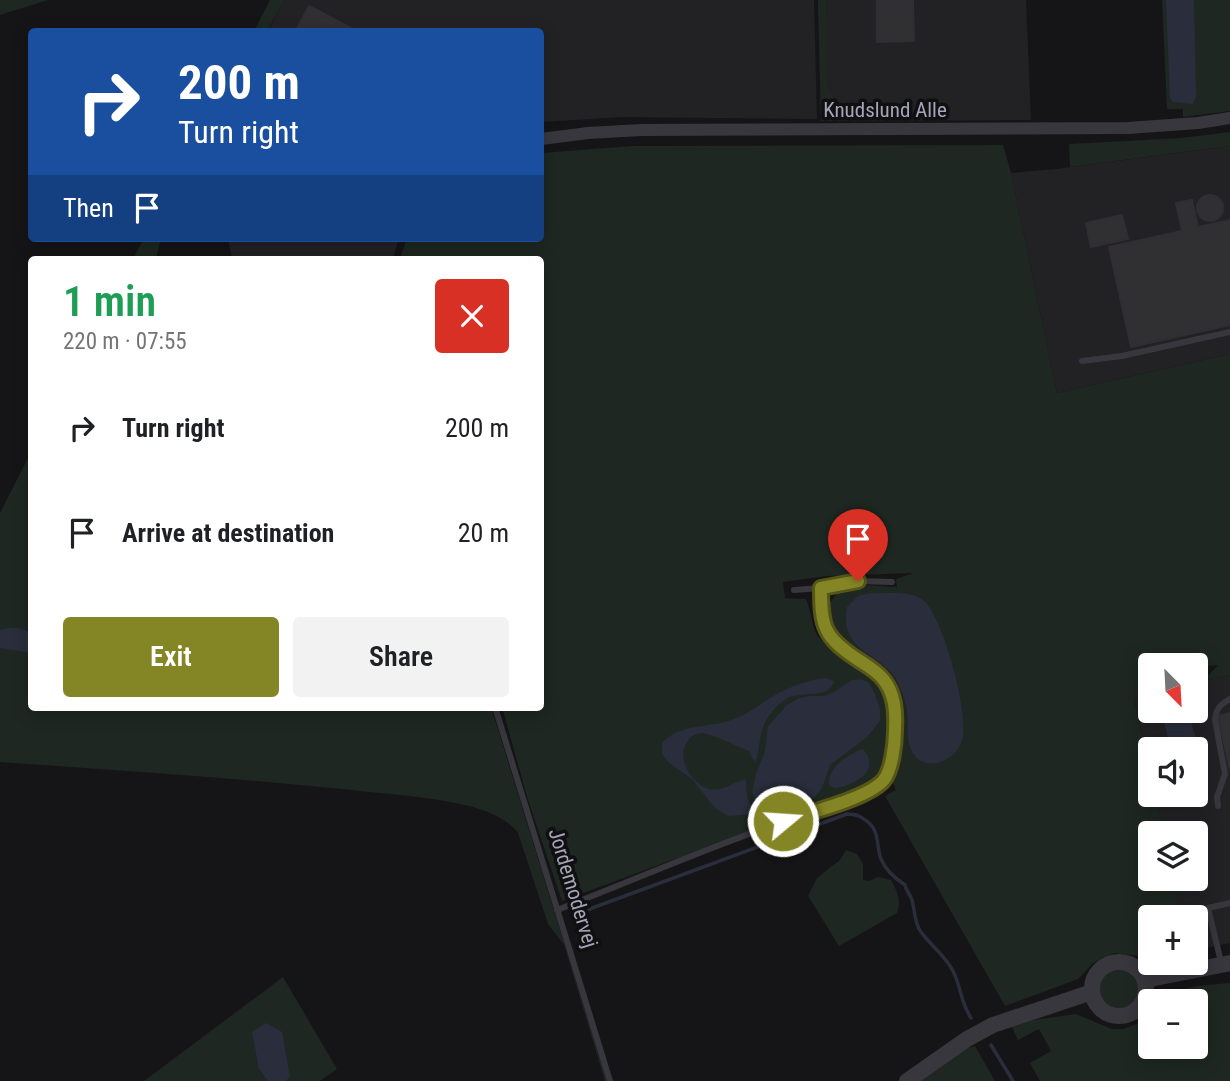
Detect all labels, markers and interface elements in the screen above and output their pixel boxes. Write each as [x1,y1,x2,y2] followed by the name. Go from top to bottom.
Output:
[178,54,300,111] text: 200 m
[63,56,154,147] icon: right
[823,98,947,122] street label: Knudslund Alle
[178,113,299,151] text: Turn right
[128,189,166,227] icon: arrive
[63,193,114,223] text: Then
[63,277,156,326] text: 1 min
[435,279,509,353] button: close
[63,328,187,355] text: 220 m · 07:55
[63,409,101,447] icon: right
[122,413,224,443] text: Turn right
[445,413,509,443] text: 200 m
[828,509,888,581] pin
[63,514,101,552] icon: arrive
[122,518,334,548] text: Arrive at destination
[458,518,509,548] text: 20 m
[839,520,877,558] icon: arrive
[63,617,279,697] button: Exit
[293,617,509,697] button: Share
[1138,653,1208,723] north arrow
[1138,653,1208,1059] map controls
[1138,737,1208,807] button: sound
[746,784,820,858] position arrow
[1138,821,1208,891] button: layers
[543,825,603,951] street label: Jordemodervej
[1138,905,1208,975] button: +
[1138,989,1208,1059] button: −

